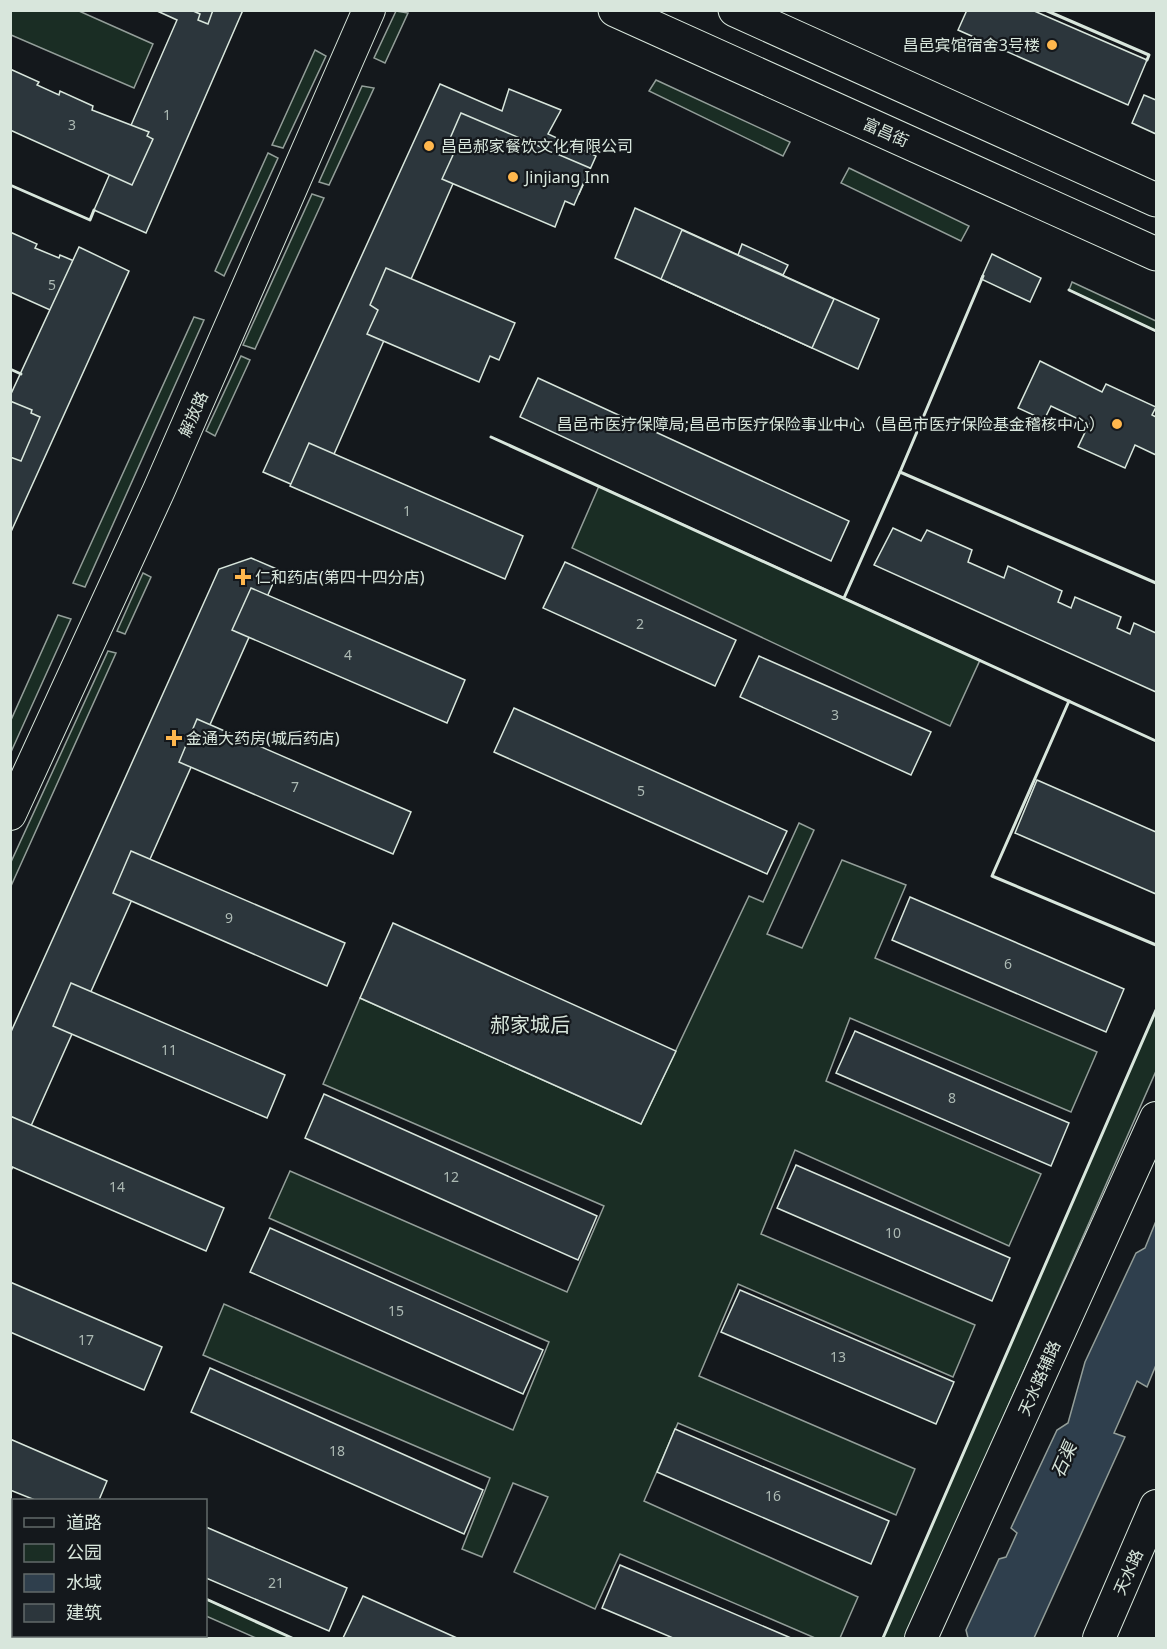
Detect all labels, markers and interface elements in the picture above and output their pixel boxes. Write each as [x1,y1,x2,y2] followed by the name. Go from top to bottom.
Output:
[903,34,1040,56] place label: 昌邑宾馆宿舍3号楼
[1045,38,1059,52] marker: 昌邑宾馆宿舍3号楼
[163,105,171,124] house number: 1
[860,112,912,152] street label: 富昌街
[68,115,76,134] house number: 3
[441,135,633,157] place label: 昌邑郝家餐饮文化有限公司
[422,139,436,153] marker: 昌邑郝家餐饮文化有限公司
[523,166,610,188] place label: Jinjiang Inn
[506,170,520,184] marker: Jinjiang Inn
[48,275,56,294] house number: 5
[173,388,213,440] street label: 解放路
[557,413,1105,435] place label: 昌邑市医疗保障局;昌邑市医疗保险事业中心（昌邑市医疗保险基金稽核中心）
[1110,417,1124,431] marker: 昌邑市医疗保障局;昌邑市医疗保险事业中心（昌邑市医疗保险基金稽核中心）
[403,501,411,520] house number: 1
[255,566,425,588] place label: 仁和药店(第四十四分店)
[236,570,250,584] marker: 仁和药店(第四十四分店)
[636,614,644,633] house number: 2
[344,645,352,664] house number: 4
[831,705,839,724] house number: 3
[186,727,340,749] place label: 金通大药房(城后药店)
[167,731,181,745] marker: 金通大药房(城后药店)
[291,777,299,796] house number: 7
[637,781,645,800] house number: 5
[225,908,233,927] house number: 9
[1004,954,1012,973] house number: 6
[490,1011,570,1038] district label: 郝家城后
[161,1040,177,1059] house number: 11
[948,1088,956,1107] house number: 8
[443,1167,459,1186] house number: 12
[109,1177,125,1196] house number: 14
[885,1223,901,1242] house number: 10
[388,1301,404,1320] house number: 15
[78,1330,94,1349] house number: 17
[1013,1337,1065,1419] street label: 天水路辅路
[830,1347,846,1366] house number: 13
[1045,1436,1083,1481] water label: 石渠
[329,1441,345,1460] house number: 18
[765,1486,781,1505] house number: 16
[12,1499,207,1637] legend
[66,1510,102,1534] text: 道路
[66,1540,102,1564] text: 公园
[1108,1546,1148,1598] street label: 天水路
[66,1570,102,1594] text: 水域
[268,1573,284,1592] house number: 21
[66,1600,102,1624] text: 建筑

